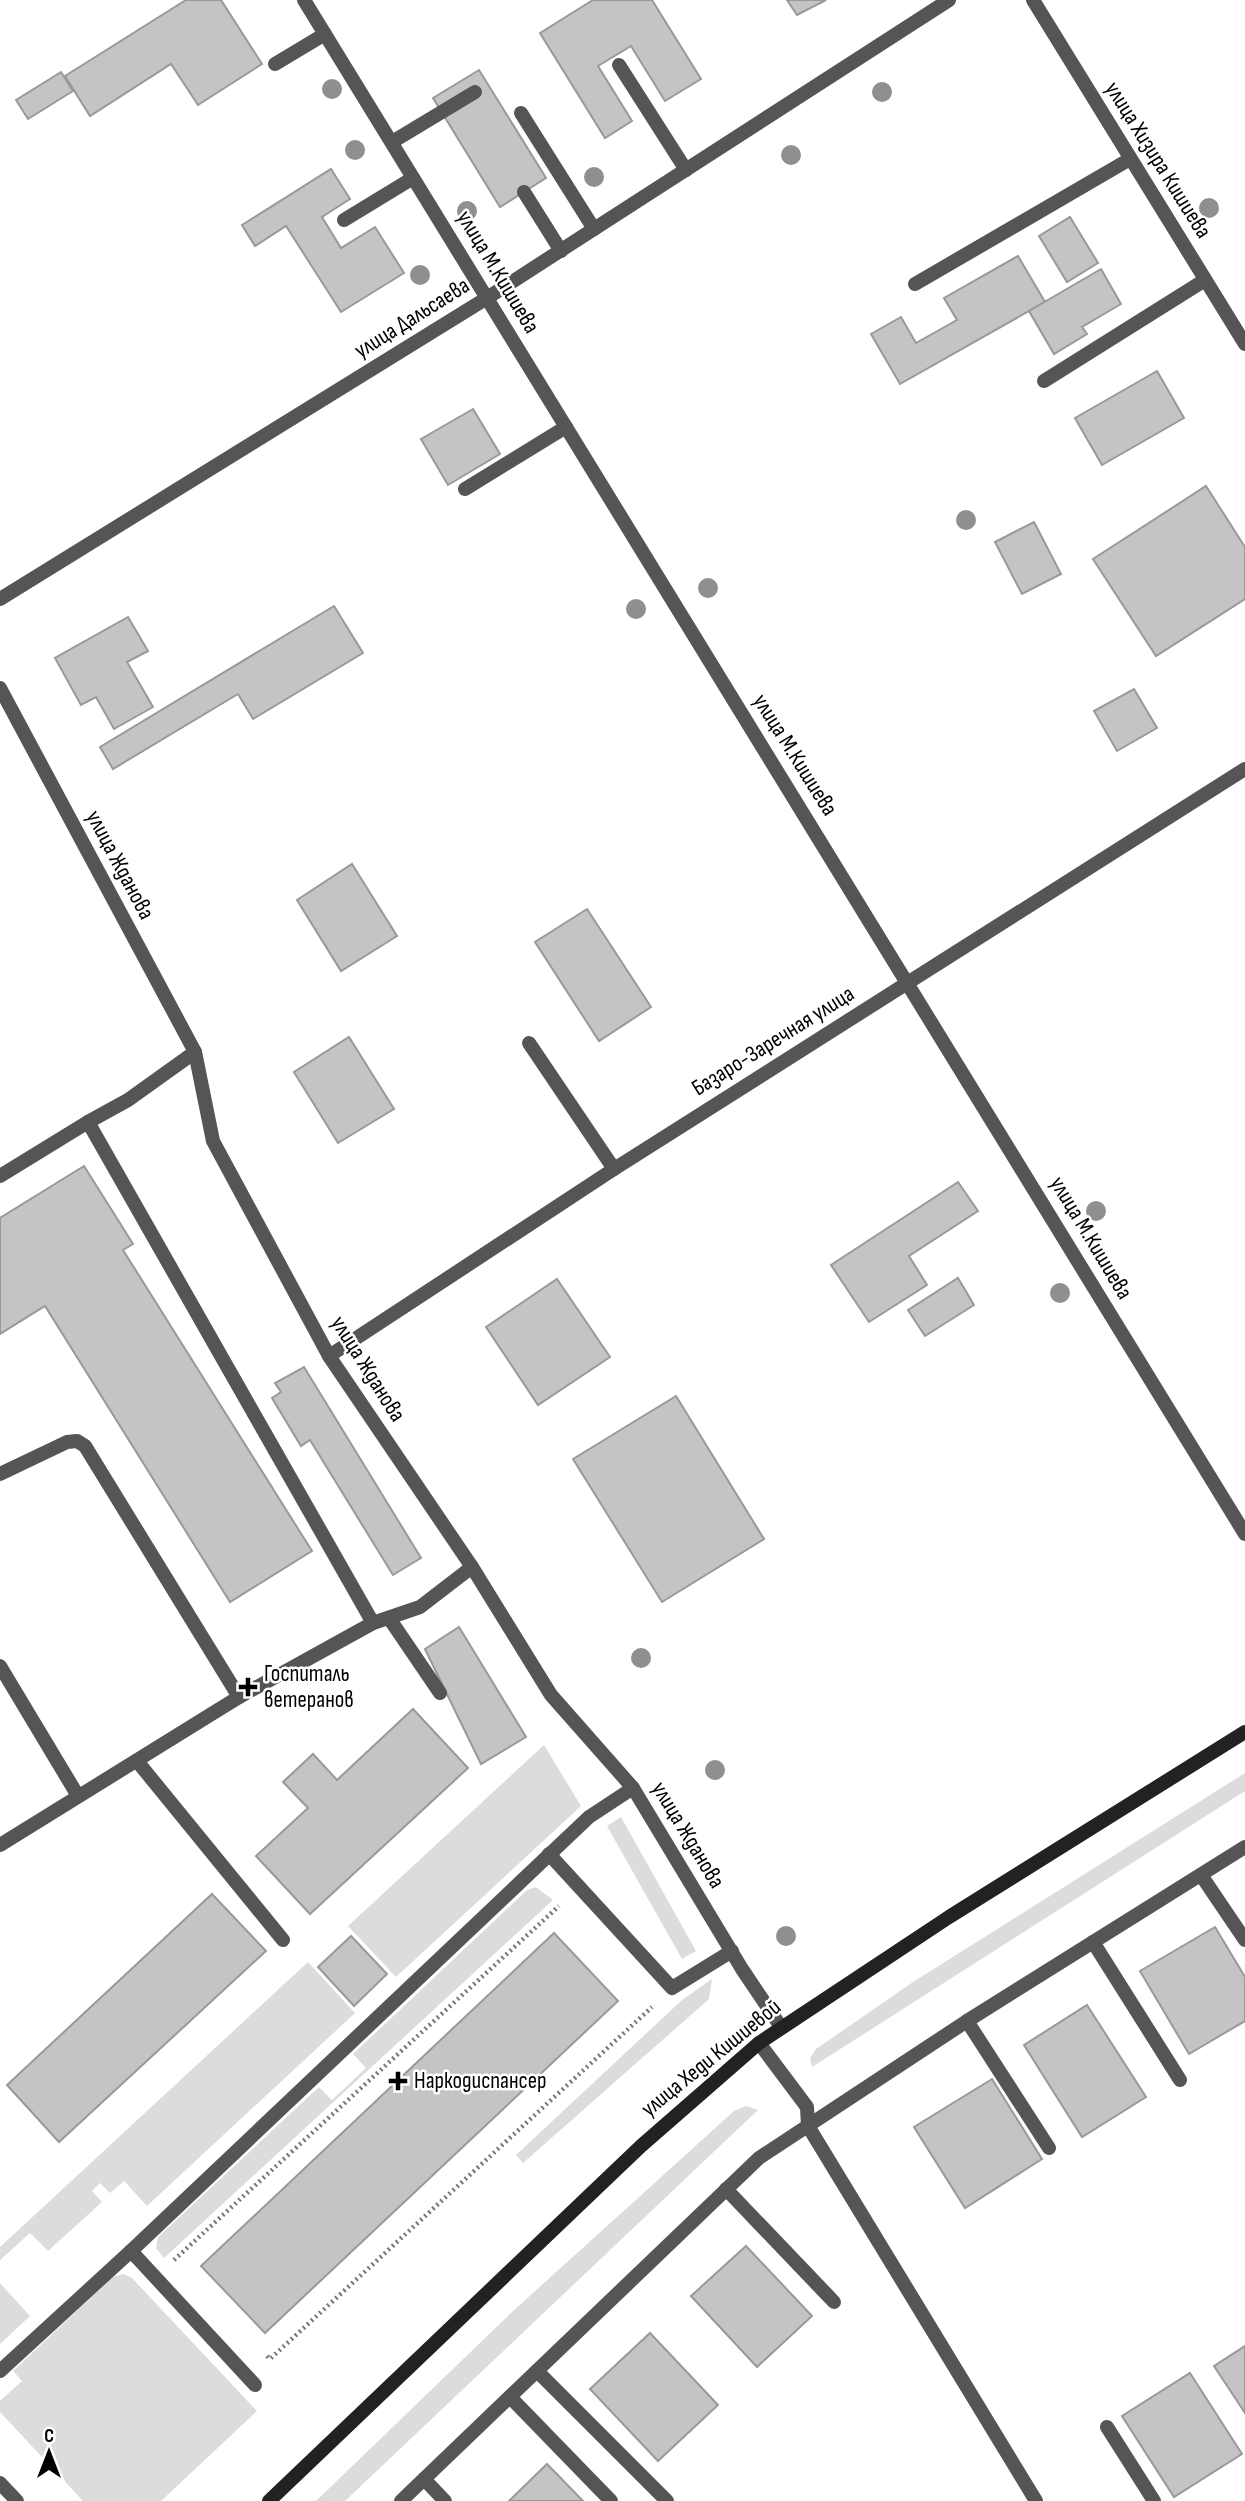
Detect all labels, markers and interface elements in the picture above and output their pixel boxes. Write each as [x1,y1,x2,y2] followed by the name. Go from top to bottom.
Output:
[1099,77,1217,243] street label: улица Хизира Кишиева
[450,206,546,338] street label: улица М.Кишиева
[349,272,475,364] street label: улица Дальсаева
[746,689,844,821] street label: улица М.Кишиева
[80,806,160,924] street label: улица Жданова
[687,980,859,1102] street label: Базаро-Заречная улица
[1043,1172,1139,1304] street label: улица М.Кишиева
[325,1311,411,1427] street label: улица Жданова
[264,1660,354,1714] place label: Госпиталь ветеранов
[238,1677,258,1697] marker: Госпиталь ветеранов
[645,1777,731,1893] street label: улица Жданова
[635,1993,787,2123] street label: улица Хеди Кишиевой
[414,2067,546,2095] place label: Наркодиспансер
[388,2071,408,2091] marker: Наркодиспансер
[14,2417,84,2487] north arrow
[44,2425,54,2448] text: С

